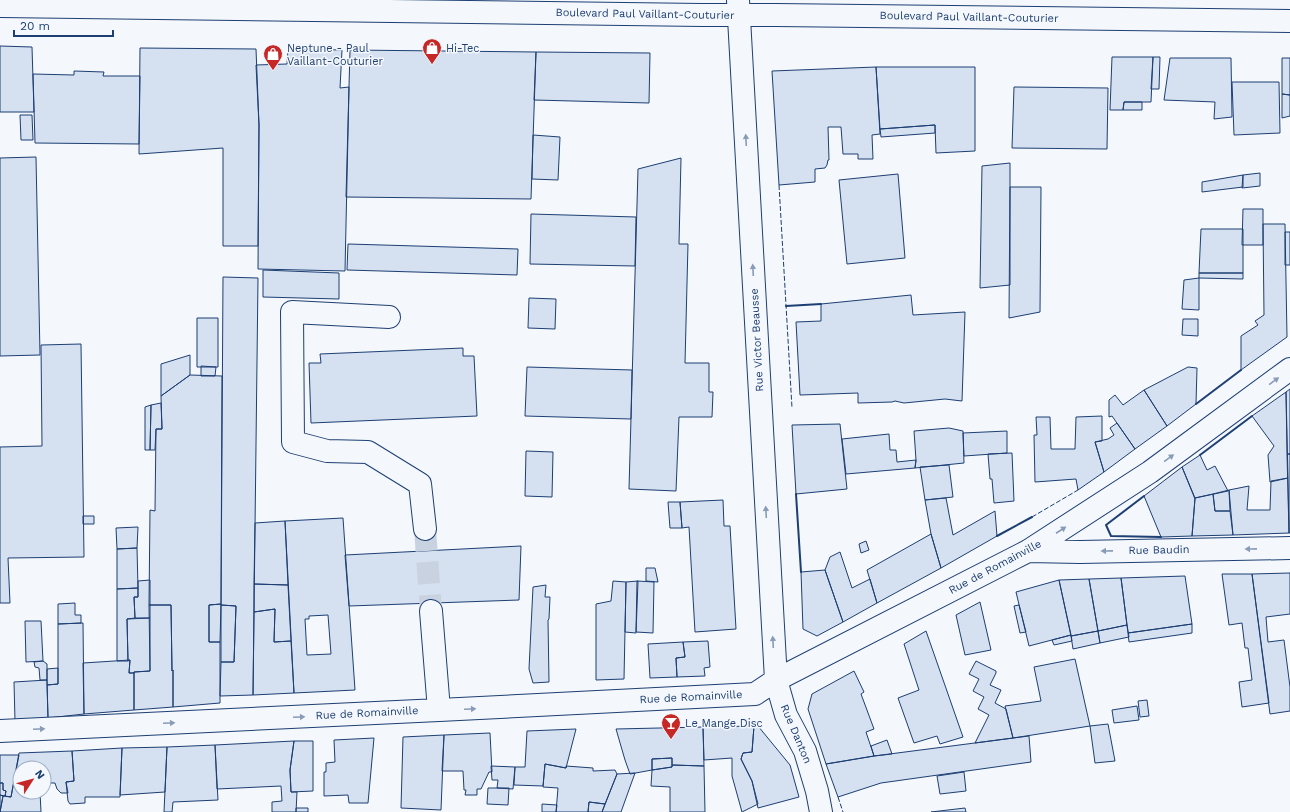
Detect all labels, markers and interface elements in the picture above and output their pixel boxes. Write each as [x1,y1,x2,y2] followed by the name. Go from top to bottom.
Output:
[555,6,735,22] street label: Boulevard Paul Vaillant-Couturier
[879,9,1059,25] street label: Boulevard Paul Vaillant-Couturier
[14,12,113,38] scale bar
[20,19,50,33] text: 20 m
[421,37,443,65] shop icon: Hi-Tec
[287,42,383,68] place label: Neptune - Paul Vaillant-Couturier
[446,42,480,55] place label: Hi-Tec
[262,43,284,71] shop icon: Neptune - Paul Vaillant-Couturier
[742,134,749,146] one-way arrow
[749,264,756,276] one-way arrow
[748,288,766,392] street label: Rue Victor Beausse
[1268,376,1279,385] one-way arrow
[1164,454,1174,462] one-way arrow
[763,506,770,518] one-way arrow
[1056,526,1066,534] one-way arrow
[947,537,1043,597] street label: Rue de Romainville
[1128,543,1190,557] street label: Rue Baudin
[1244,546,1257,552] one-way arrow
[1100,548,1113,554] one-way arrow
[770,636,777,648] one-way arrow
[639,688,743,706] street label: Rue de Romainville
[778,702,814,766] street label: Rue Danton
[315,704,419,722] street label: Rue de Romainville
[464,705,476,712] one-way arrow
[660,712,682,740] bar icon: Le Mange Disc
[293,713,305,720] one-way arrow
[685,717,763,730] place label: Le Mange Disc
[163,719,175,726] one-way arrow
[33,725,45,732] one-way arrow
[12,760,52,800] north arrow
[32,767,47,782] text: N

